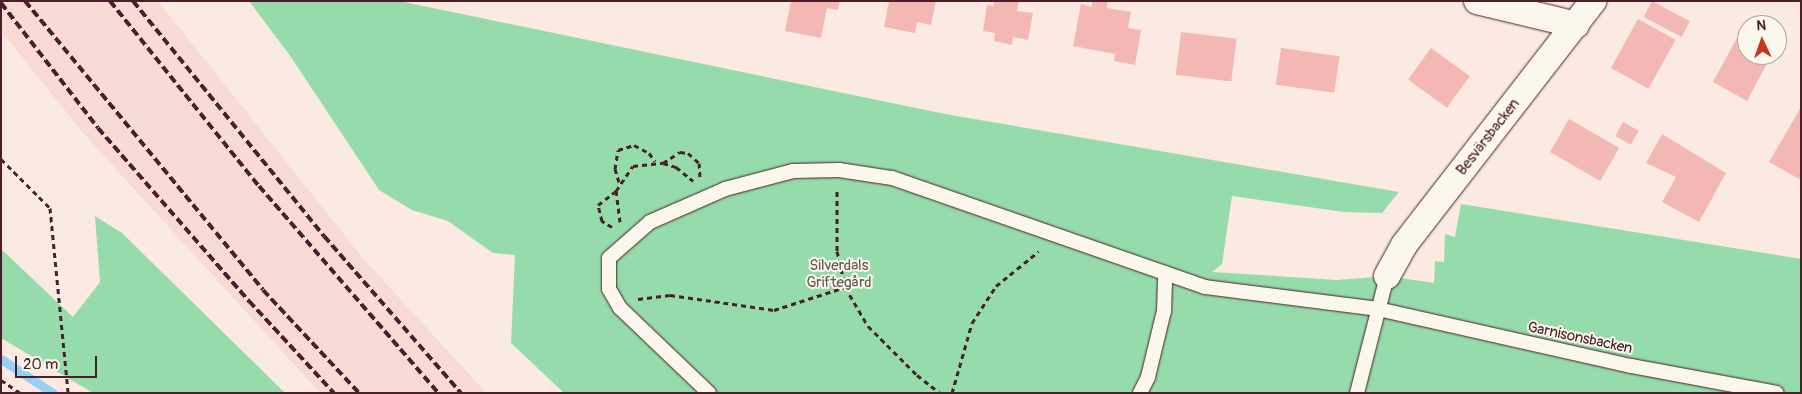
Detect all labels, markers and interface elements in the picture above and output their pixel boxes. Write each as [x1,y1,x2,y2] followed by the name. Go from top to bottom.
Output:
[1737,15,1787,65] north arrow
[1756,17,1766,34] text: N
[1452,95,1524,179] street label: Besvärsbacken
[806,256,872,291] park label: Silverdals Griftegård
[1526,318,1634,358] street label: Garnisonsbacken
[18,346,100,378] scale bar
[23,355,58,374] text: 20 m

